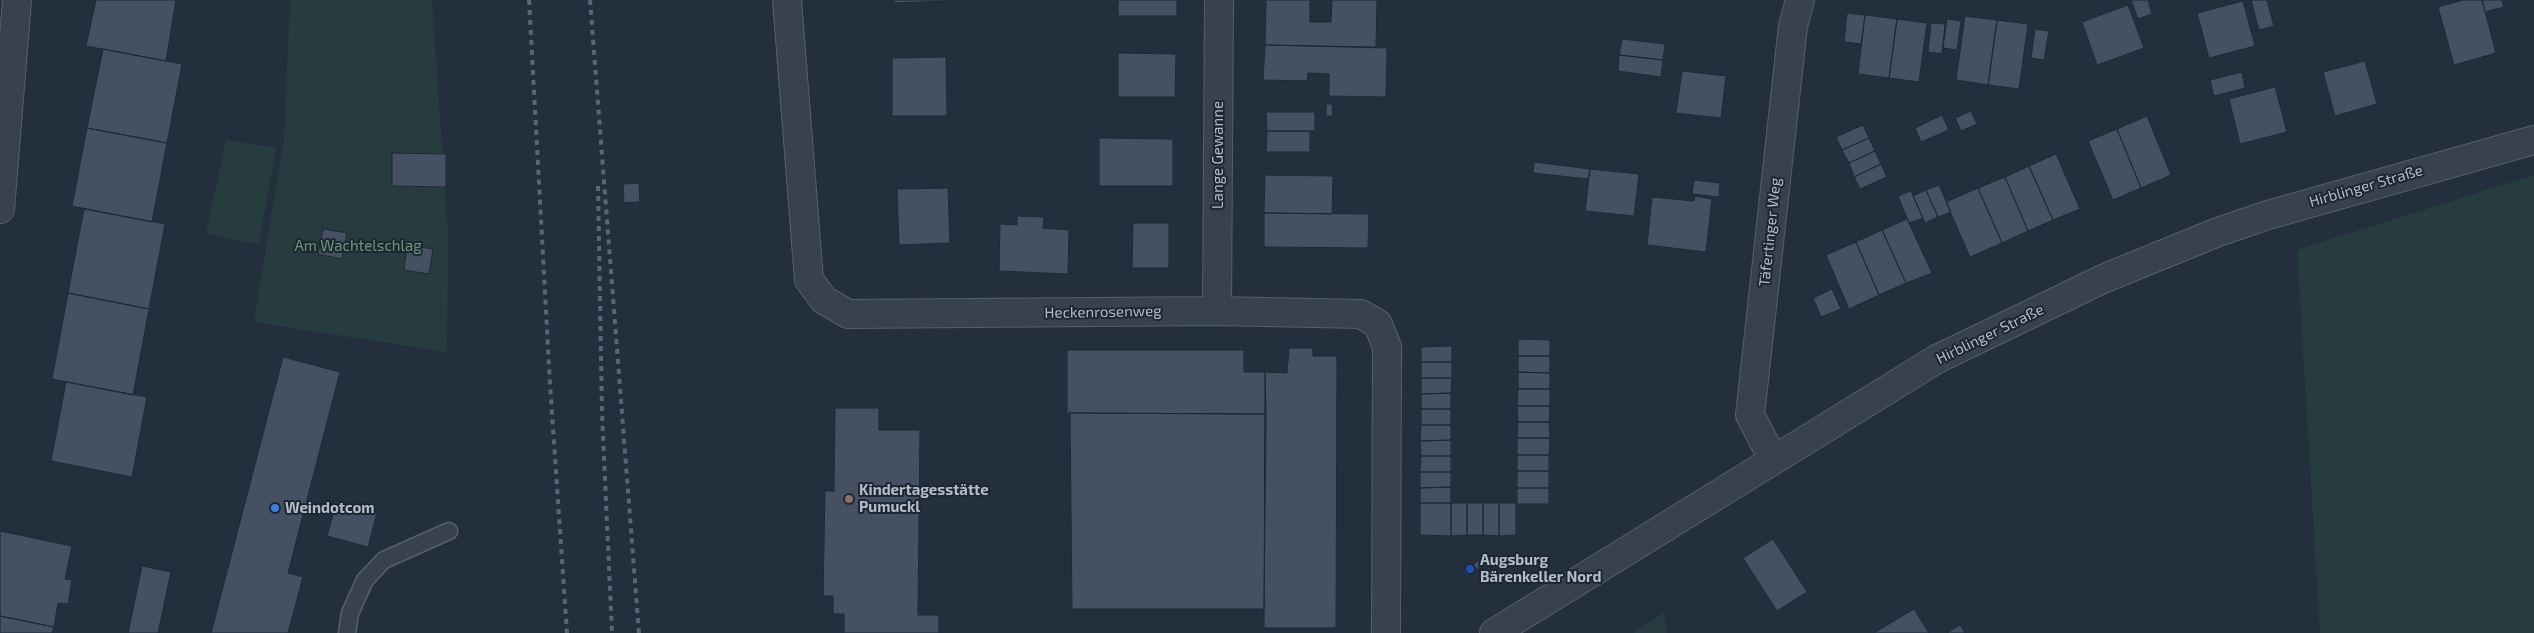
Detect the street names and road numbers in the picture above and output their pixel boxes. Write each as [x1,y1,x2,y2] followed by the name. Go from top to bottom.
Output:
[1209,101,1227,209] street label: Lange Gewanne
[2307,161,2425,211] street label: Hirblinger Straße
[1755,177,1785,287] street label: Täfertinger Weg
[1933,300,2047,368] street label: Hirblinger Straße
[1044,302,1162,322] street label: Heckenrosenweg

